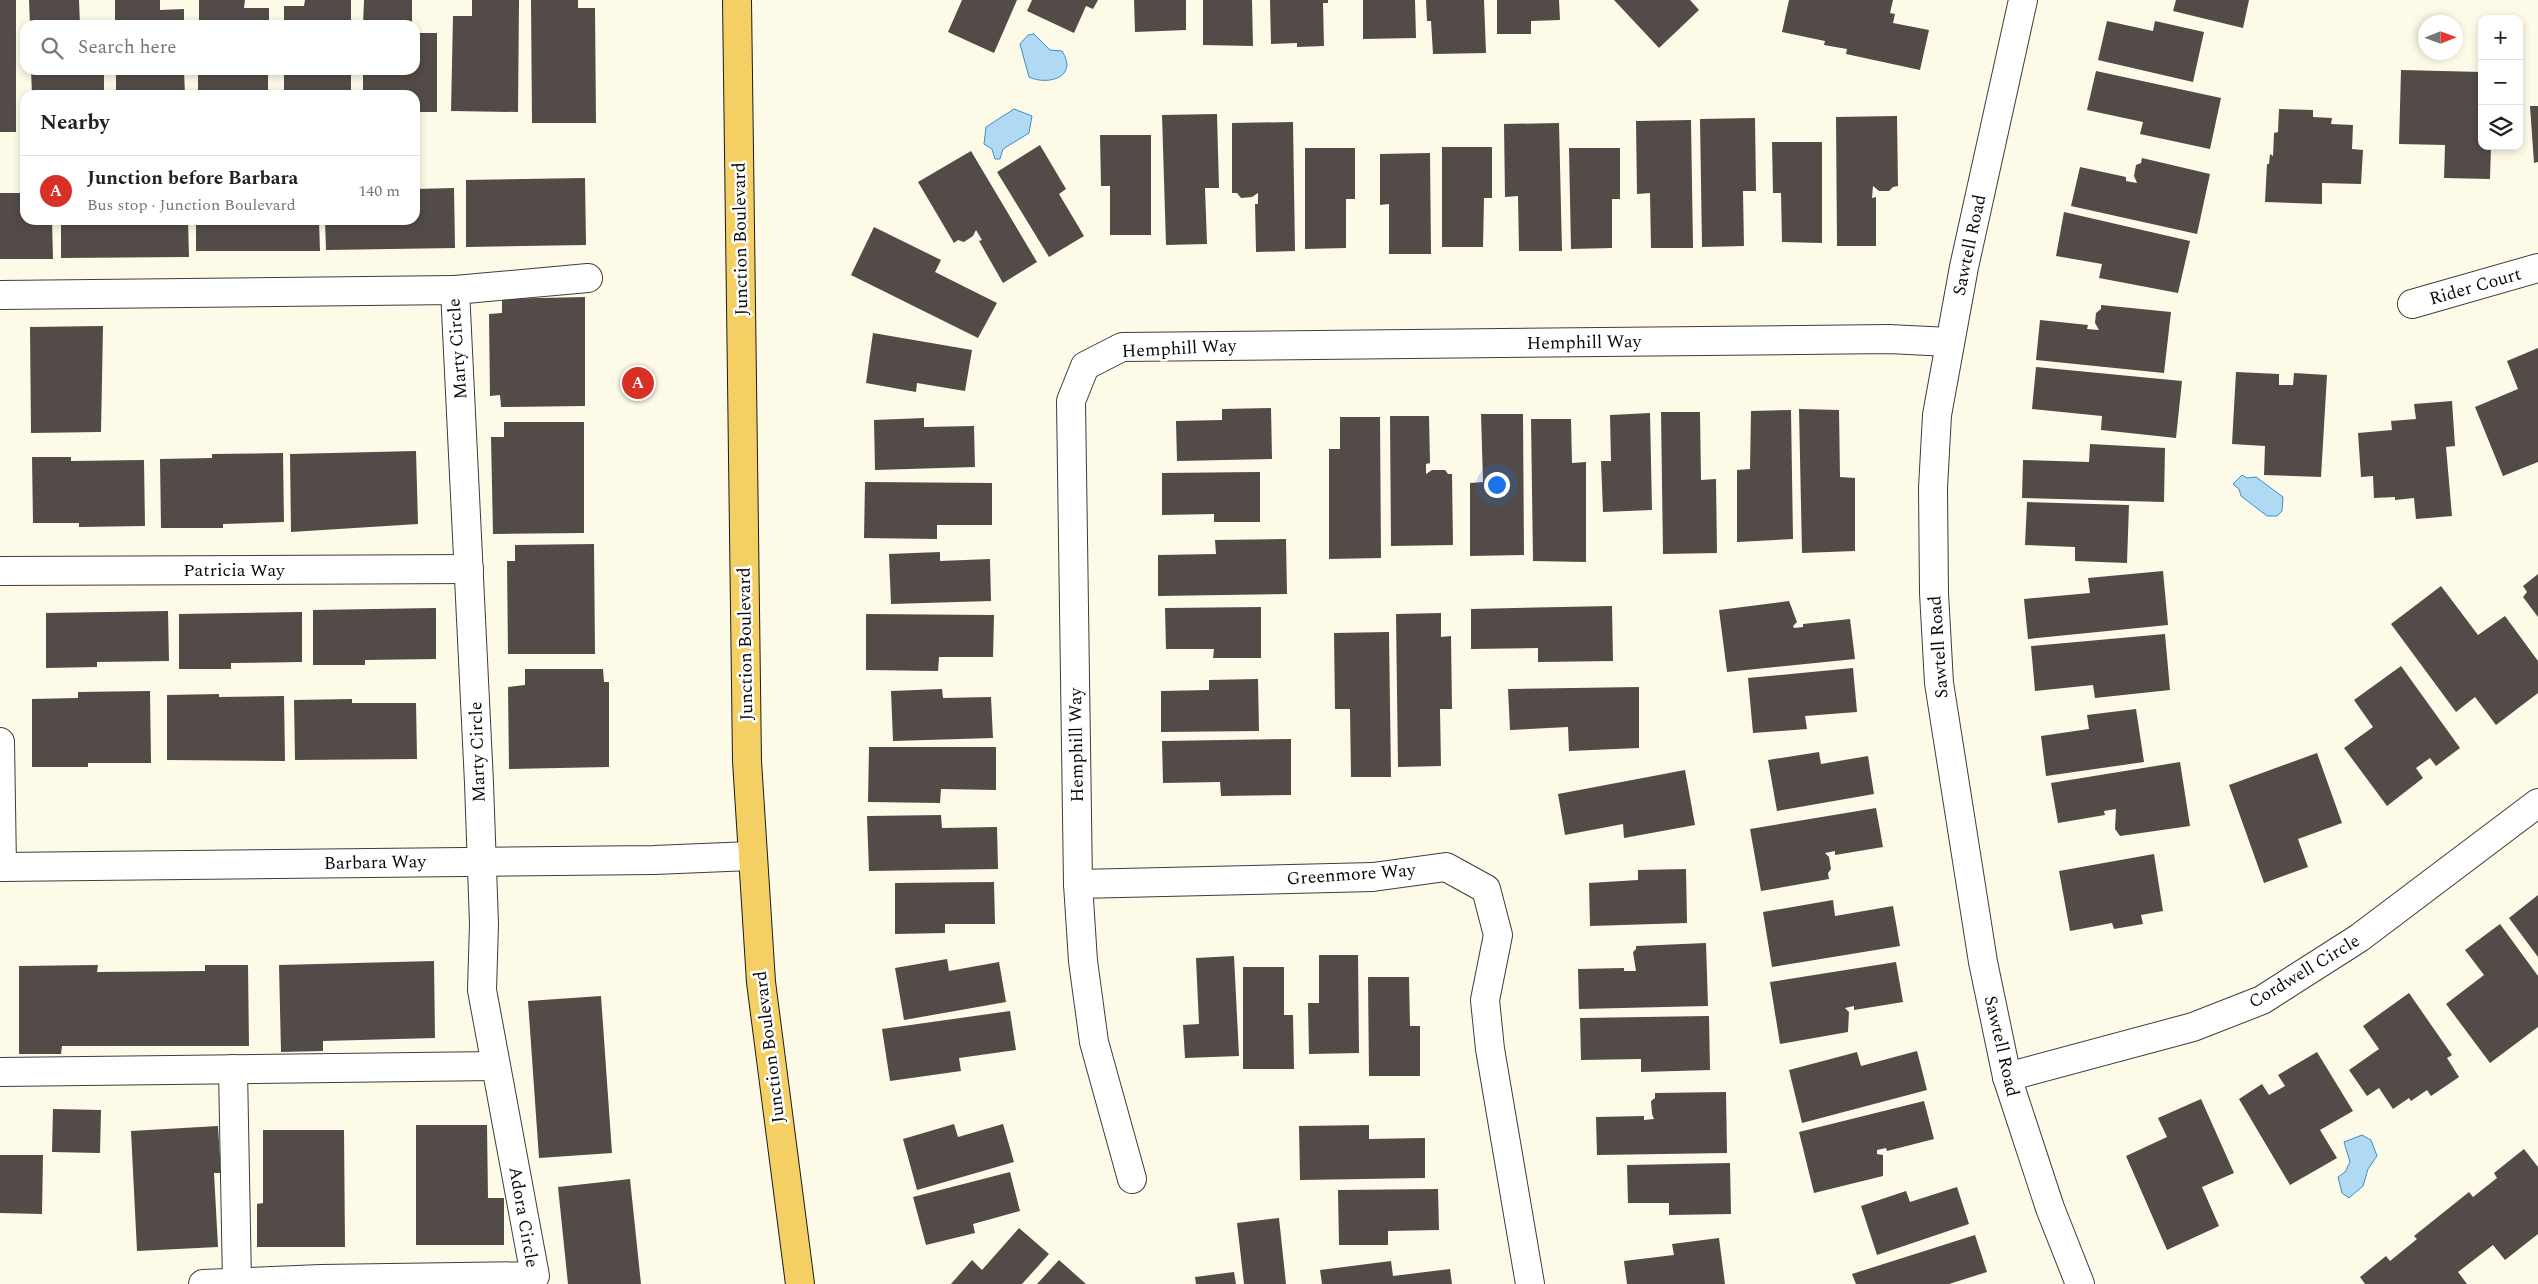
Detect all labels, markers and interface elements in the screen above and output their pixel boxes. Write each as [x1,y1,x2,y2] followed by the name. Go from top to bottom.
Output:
[2418,15,2463,60] north arrow
[2478,15,2523,150] map controls
[2478,15,2523,60] button: +
[20,20,420,75] search box
[78,33,177,62] text: Search here
[38,34,66,62] icon: search
[2478,60,2523,105] button: −
[2478,105,2523,150] button: layers
[40,107,110,139] text: Nearby
[726,162,755,316] street label: Junction Boulevard
[87,164,298,193] text: Junction before Barbara
[50,179,62,203] text: A
[358,179,400,203] text: 140 m
[1946,192,1993,298] street label: Sawtell Road
[87,193,296,217] text: Bus stop · Junction Boulevard
[2426,260,2524,312] street label: Rider Court
[441,298,474,400] street label: Marty Circle
[1526,328,1643,357] street label: Hemphill Way
[1121,332,1238,365] street label: Hemphill Way
[622,364,654,402] pin: A
[1484,472,1510,498] your location
[183,557,286,584] street label: Patricia Way
[731,567,760,721] street label: Junction Boulevard
[1921,595,1956,699] street label: Sawtell Road
[1062,686,1091,803] street label: Hemphill Way
[462,701,493,803] street label: Marty Circle
[324,848,428,877] street label: Barbara Way
[1286,856,1418,892] street label: Greenmore Way
[2243,927,2365,1015] street label: Cordwell Circle
[747,969,792,1125] street label: Junction Boulevard
[1977,993,2026,1099] street label: Sawtell Road
[501,1165,546,1270] street label: Adora Circle

